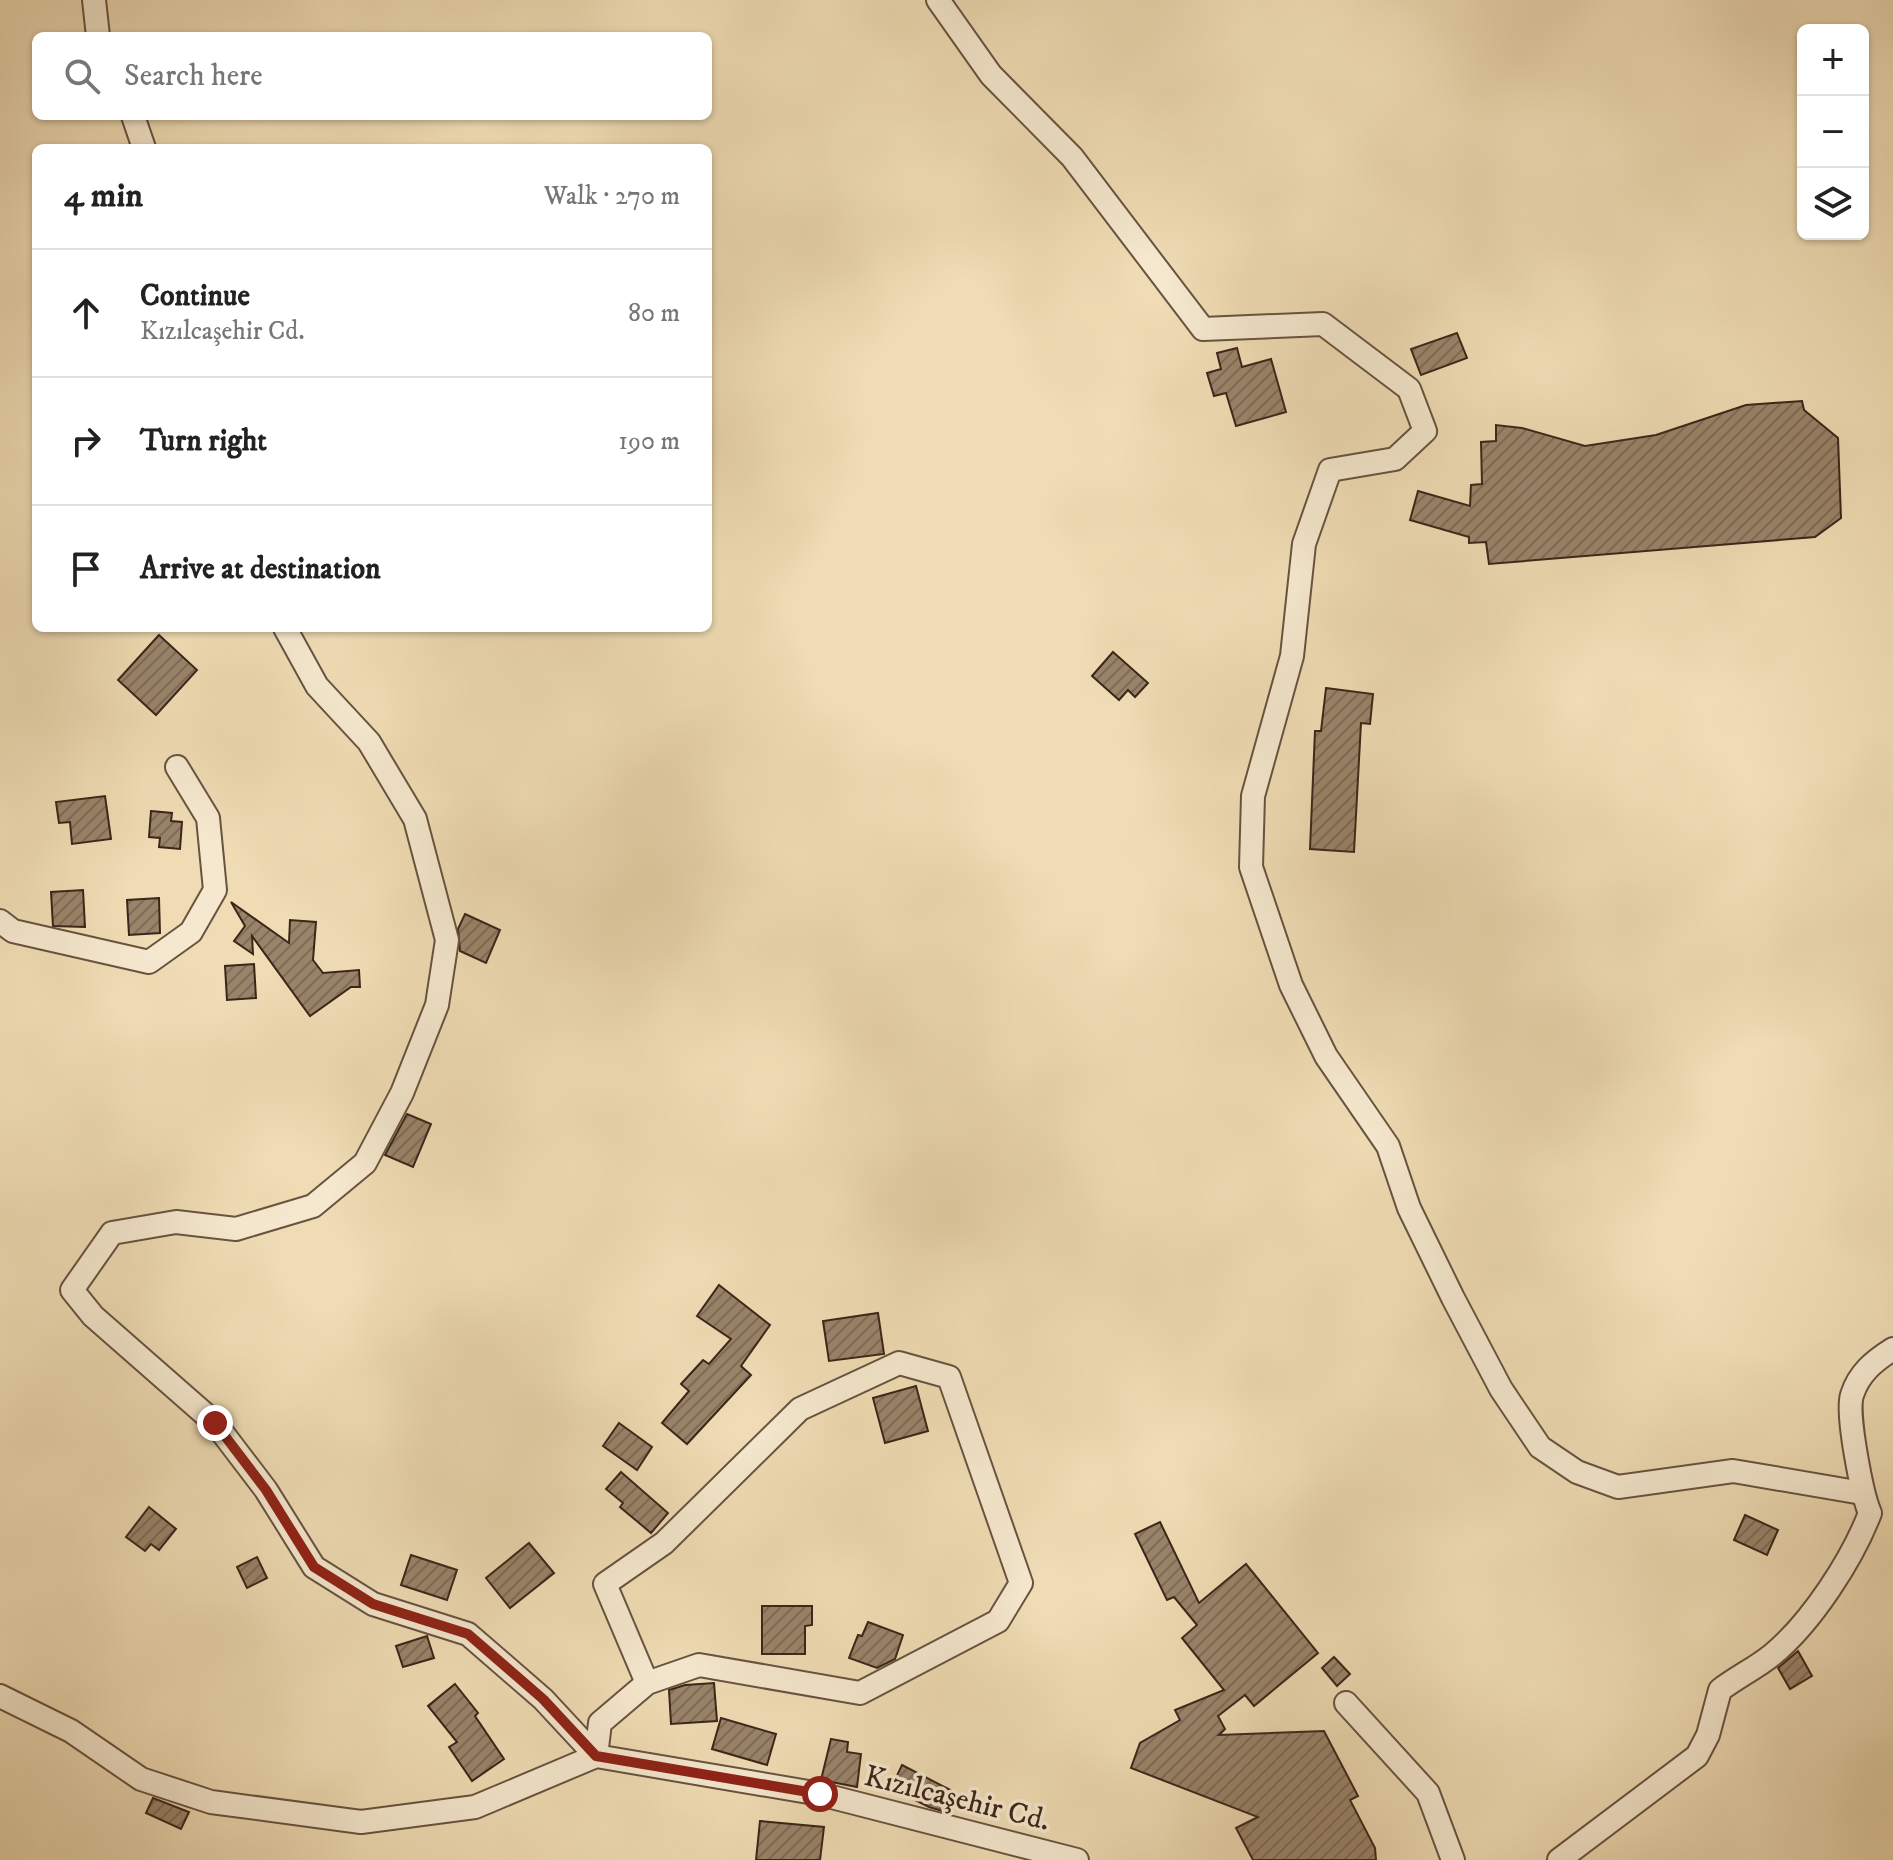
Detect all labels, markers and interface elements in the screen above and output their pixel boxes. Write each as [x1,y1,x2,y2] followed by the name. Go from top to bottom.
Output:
[1797,24,1869,240] map controls
[1797,24,1869,96] button: +
[32,32,712,120] search box
[60,54,104,98] icon: search
[124,58,263,95] text: Search here
[1797,96,1869,168] button: −
[1797,168,1869,240] button: layers
[64,175,143,217] text: 4 min
[544,180,680,213] text: Walk · 270 m
[140,278,250,315] text: Continue
[64,291,108,335] icon: ahead
[628,297,680,330] text: 80 m
[140,315,305,348] text: Kızılcaşehir Cd.
[64,419,108,463] icon: right
[140,423,267,460] text: Turn right
[618,425,680,458] text: 190 m
[64,547,108,591] icon: arrive
[140,551,381,588] text: Arrive at destination
[197,1405,233,1441] route end
[860,1758,1054,1840] street label: Kızılcaşehir Cd.
[802,1776,838,1812] route start

